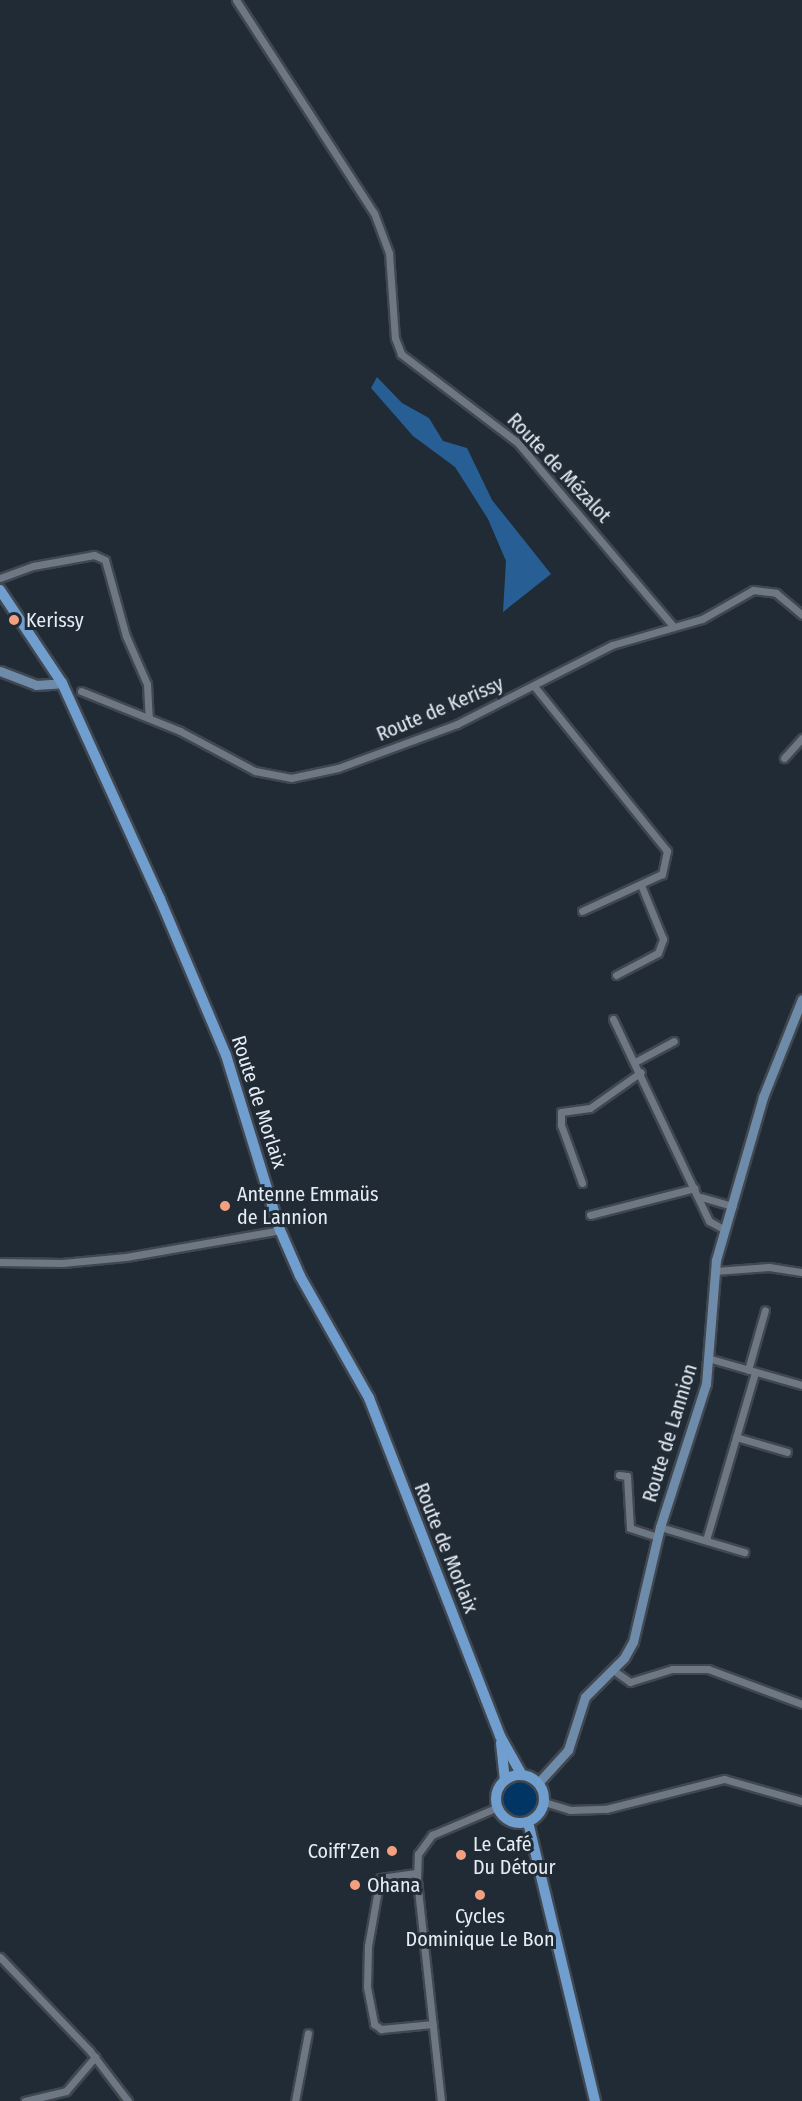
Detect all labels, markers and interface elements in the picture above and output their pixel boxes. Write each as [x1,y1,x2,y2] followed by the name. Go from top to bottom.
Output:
[502,408,616,528] street label: Route de Mézalot
[26,608,84,632] place label: Kerissy
[7,613,21,627] marker: Kerissy
[373,671,507,747] street label: Route de Kerissy
[226,1033,292,1171] street label: Route de Morlaix
[237,1182,379,1229] place label: Antenne Emmaüs de Lannion
[218,1199,232,1213] marker: Antenne Emmaüs de Lannion
[638,1361,702,1505] street label: Route de Lannion
[409,1479,483,1617] street label: Route de Morlaix
[473,1832,555,1879] place label: Le Café Du Détour
[308,1839,380,1863] place label: Coiff'Zen
[385,1844,399,1858] marker: Coiff'Zen
[454,1848,468,1862] marker: Le Café Du Détour
[367,1873,420,1897] place label: Ohana
[348,1878,362,1892] marker: Ohana
[473,1888,487,1902] marker: Cycles Dominique Le Bon
[406,1904,554,1951] place label: Cycles Dominique Le Bon

